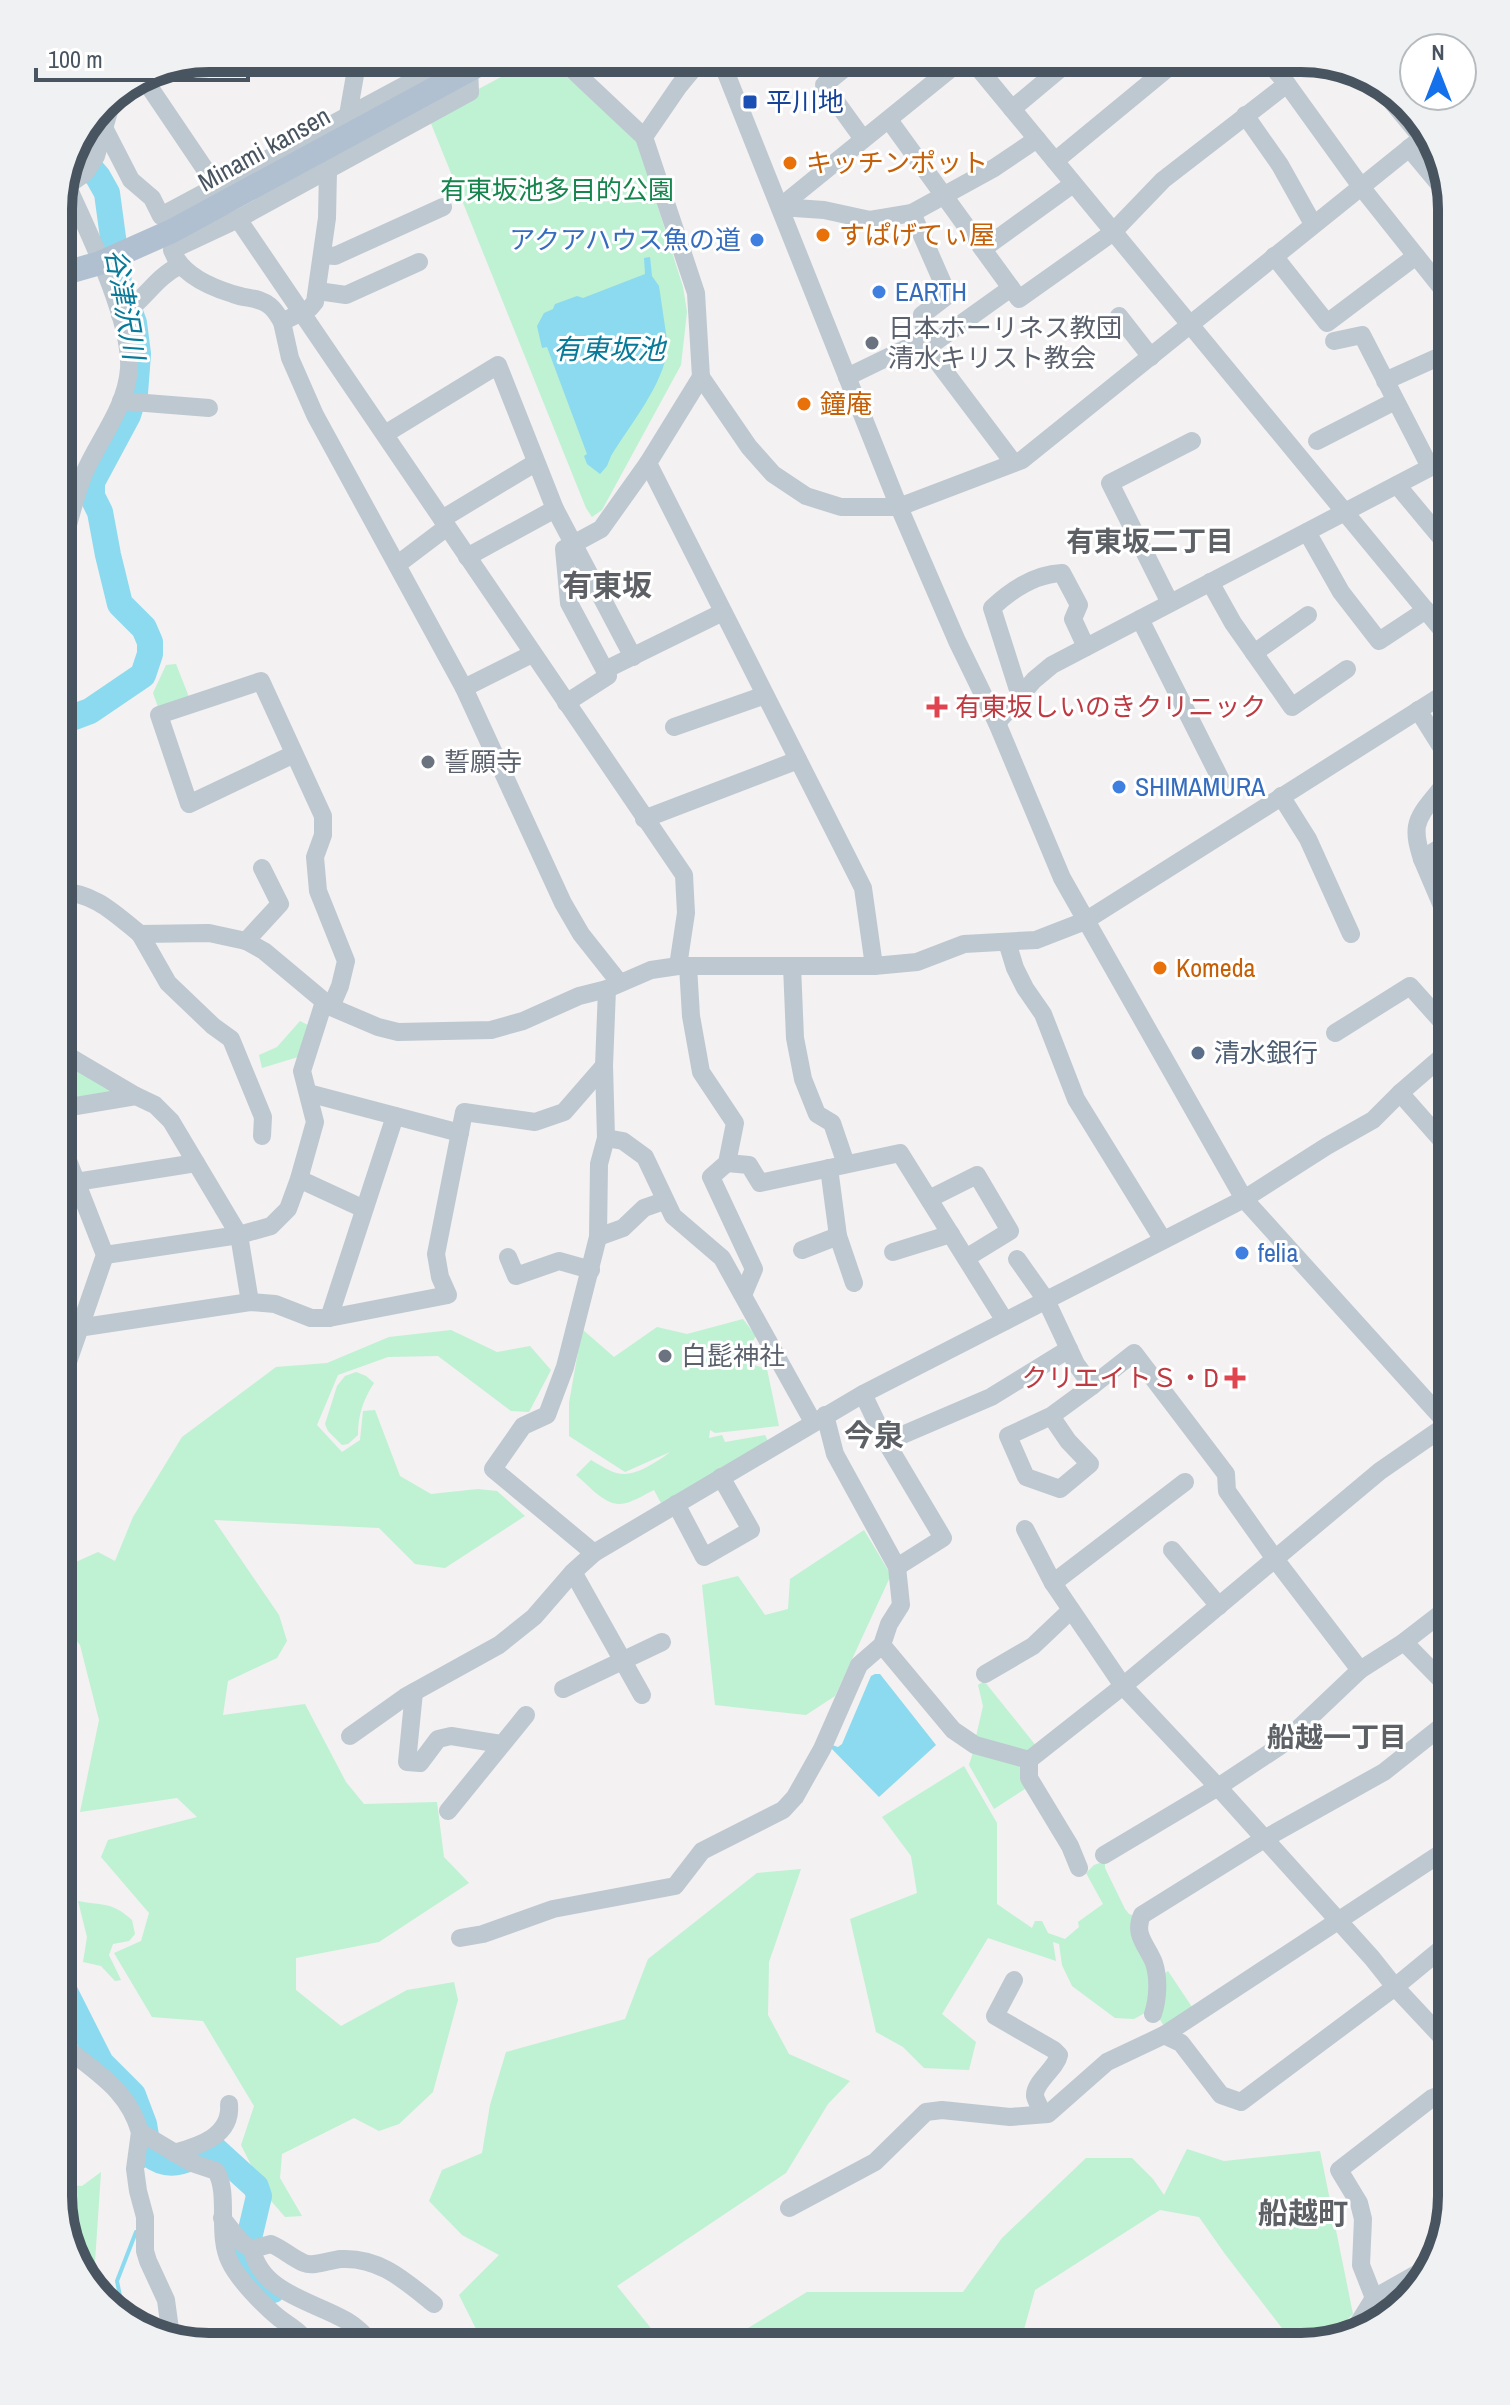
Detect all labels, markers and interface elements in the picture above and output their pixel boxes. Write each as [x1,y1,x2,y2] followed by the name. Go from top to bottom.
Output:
[36,32,248,82] scale bar
[1398,32,1478,112] north arrow
[1431,37,1445,67] text: N
[48,43,103,75] text: 100 m
[766,84,844,119] place label: 平川地
[741,93,759,111] marker: 平川地
[192,98,336,199] street label: Minami kansen
[806,145,988,180] place label: キッチンポット
[781,154,799,172] marker: キッチンポット
[440,172,674,207] park label: 有東坂池多目的公園
[839,217,995,252] place label: すぱげてぃ屋
[509,222,741,257] place label: アクアハウス魚の道
[814,226,832,244] marker: すぱげてぃ屋
[748,231,766,249] marker: アクアハウス魚の道
[97,246,154,365] water label: 谷津沢川
[895,274,967,309] place label: EARTH
[870,283,888,301] marker: EARTH
[888,310,1122,375] place label: 日本ホーリネス教団 清水キリスト教会
[553,330,668,368] water label: 有東坂池
[863,334,881,352] marker: 日本ホーリネス教団 清水キリスト教会
[820,386,872,421] place label: 鐘庵
[795,395,813,413] marker: 鐘庵
[1066,522,1234,560] district label: 有東坂二丁目
[562,565,652,605] district label: 有東坂
[955,689,1266,724] place label: 有東坂しいのきクリニック
[926,696,948,718] marker: 有東坂しいのきクリニック
[444,744,522,779] place label: 誓願寺
[419,753,437,771] marker: 誓願寺
[1135,769,1266,804] place label: SHIMAMURA
[1110,778,1128,796] marker: SHIMAMURA
[1176,950,1256,985] place label: Komeda
[1151,959,1169,977] marker: Komeda
[1214,1035,1318,1070] place label: 清水銀行
[1189,1044,1207,1062] marker: 清水銀行
[1258,1235,1298,1270] place label: felia
[1233,1244,1251,1262] marker: felia
[681,1338,785,1373] place label: 白髭神社
[656,1347,674,1365] marker: 白髭神社
[1022,1360,1219,1395] place label: クリエイトＳ・D
[1226,1369,1244,1387] marker: クリエイトＳ・D
[844,1415,904,1455] district label: 今泉
[1267,1718,1407,1756] district label: 船越一丁目
[1258,2193,1348,2233] district label: 船越町

